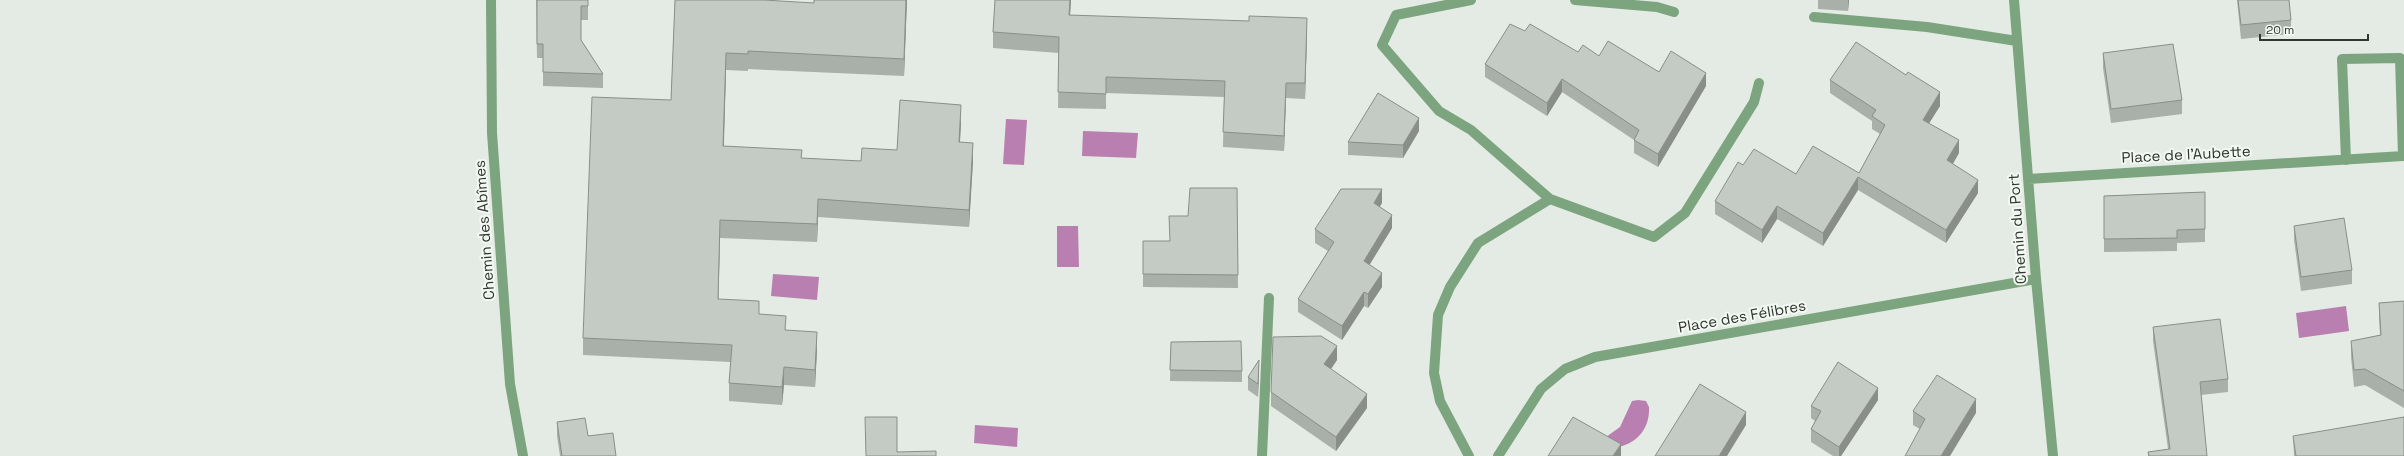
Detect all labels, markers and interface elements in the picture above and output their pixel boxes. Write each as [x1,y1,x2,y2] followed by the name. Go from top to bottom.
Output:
[2260,16,2368,42] scale bar
[2266,22,2294,38] text: 20 m
[2121,141,2251,167] street label: Place de l'Aubette
[470,159,498,300] street label: Chemin des Abîmes
[2004,173,2030,285] street label: Chemin du Port
[1677,295,1807,337] street label: Place des Félibres

